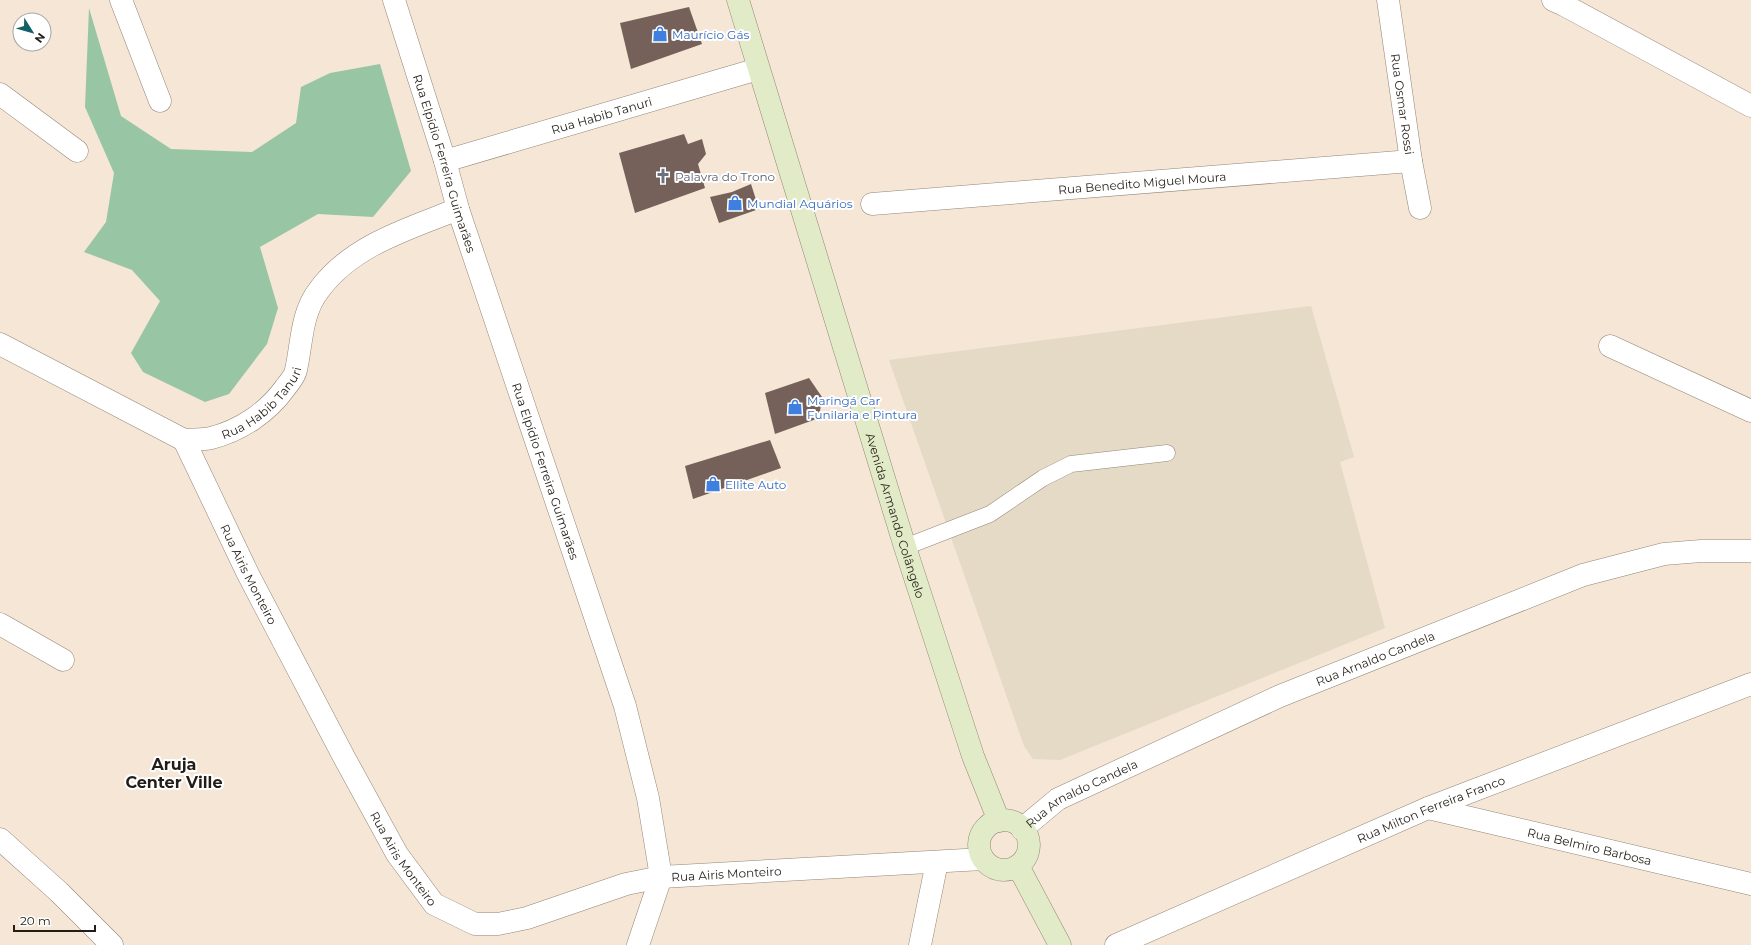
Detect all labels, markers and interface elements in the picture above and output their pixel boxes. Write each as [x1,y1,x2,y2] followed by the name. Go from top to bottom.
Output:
[12,12,52,52] north arrow
[651,25,669,43] shop icon: Maurício Gás
[672,27,749,42] place label: Maurício Gás
[32,30,48,46] text: N
[1388,52,1417,155] street label: Rua Osmar Rossi
[410,72,480,254] street label: Rua Elpídio Ferreira Guimarães
[549,93,654,137] street label: Rua Habib Tanuri
[654,167,672,185] church icon: Palavra do Trono
[1058,168,1227,197] street label: Rua Benedito Miguel Moura
[675,169,775,184] place label: Palavra do Trono
[726,194,744,212] shop icon: Mundial Aquários
[747,196,853,211] place label: Mundial Aquários
[219,365,304,442] street label: Rua Habib Tanuri
[509,381,583,562] street label: Rua Elpídio Ferreira Guimarães
[807,393,917,422] place label: Maringá Car Funilaria e Pintura
[786,398,804,416] shop icon: Maringá Car Funilaria e Pintura
[863,431,929,600] street label: Avenida Armando Colângelo
[704,475,722,493] shop icon: Ellite Auto
[725,477,786,492] place label: Ellite Auto
[218,521,280,627] street label: Rua Airis Monteiro
[1313,628,1437,689] street label: Rua Arnaldo Candela
[125,755,223,792] district label: Aruja Center Ville
[1022,756,1140,831] street label: Rua Arnaldo Candela
[1354,772,1507,846] street label: Rua Milton Ferreira Franco
[367,808,440,909] street label: Rua Airis Monteiro
[1526,824,1653,868] street label: Rua Belmiro Barbosa
[671,863,782,884] street label: Rua Airis Monteiro
[14,907,95,933] scale bar
[20,913,51,928] text: 20 m

